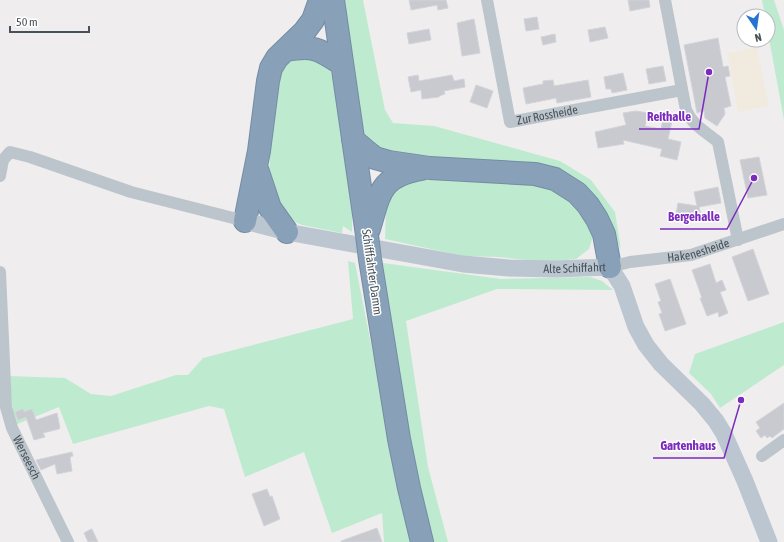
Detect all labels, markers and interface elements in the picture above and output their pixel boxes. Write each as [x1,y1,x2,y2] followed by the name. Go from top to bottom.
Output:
[10,8,89,34] scale bar
[736,8,776,48] north arrow
[16,15,38,29] text: 50 m
[754,31,763,44] text: N
[516,103,579,128] street label: Zur Rossheide
[639,104,699,129] callout: Reithalle
[647,109,691,124] text: Reithalle
[660,204,727,229] callout: Bergehalle
[668,209,720,224] text: Bergehalle
[359,228,385,316] street label: Schifffahrter Damm
[666,236,731,265] street label: Hakenesheide
[543,260,606,276] street label: Alte Schiffahrt
[10,433,43,482] street label: Werseesch
[653,433,724,458] callout: Gartenhaus
[660,438,716,453] text: Gartenhaus

